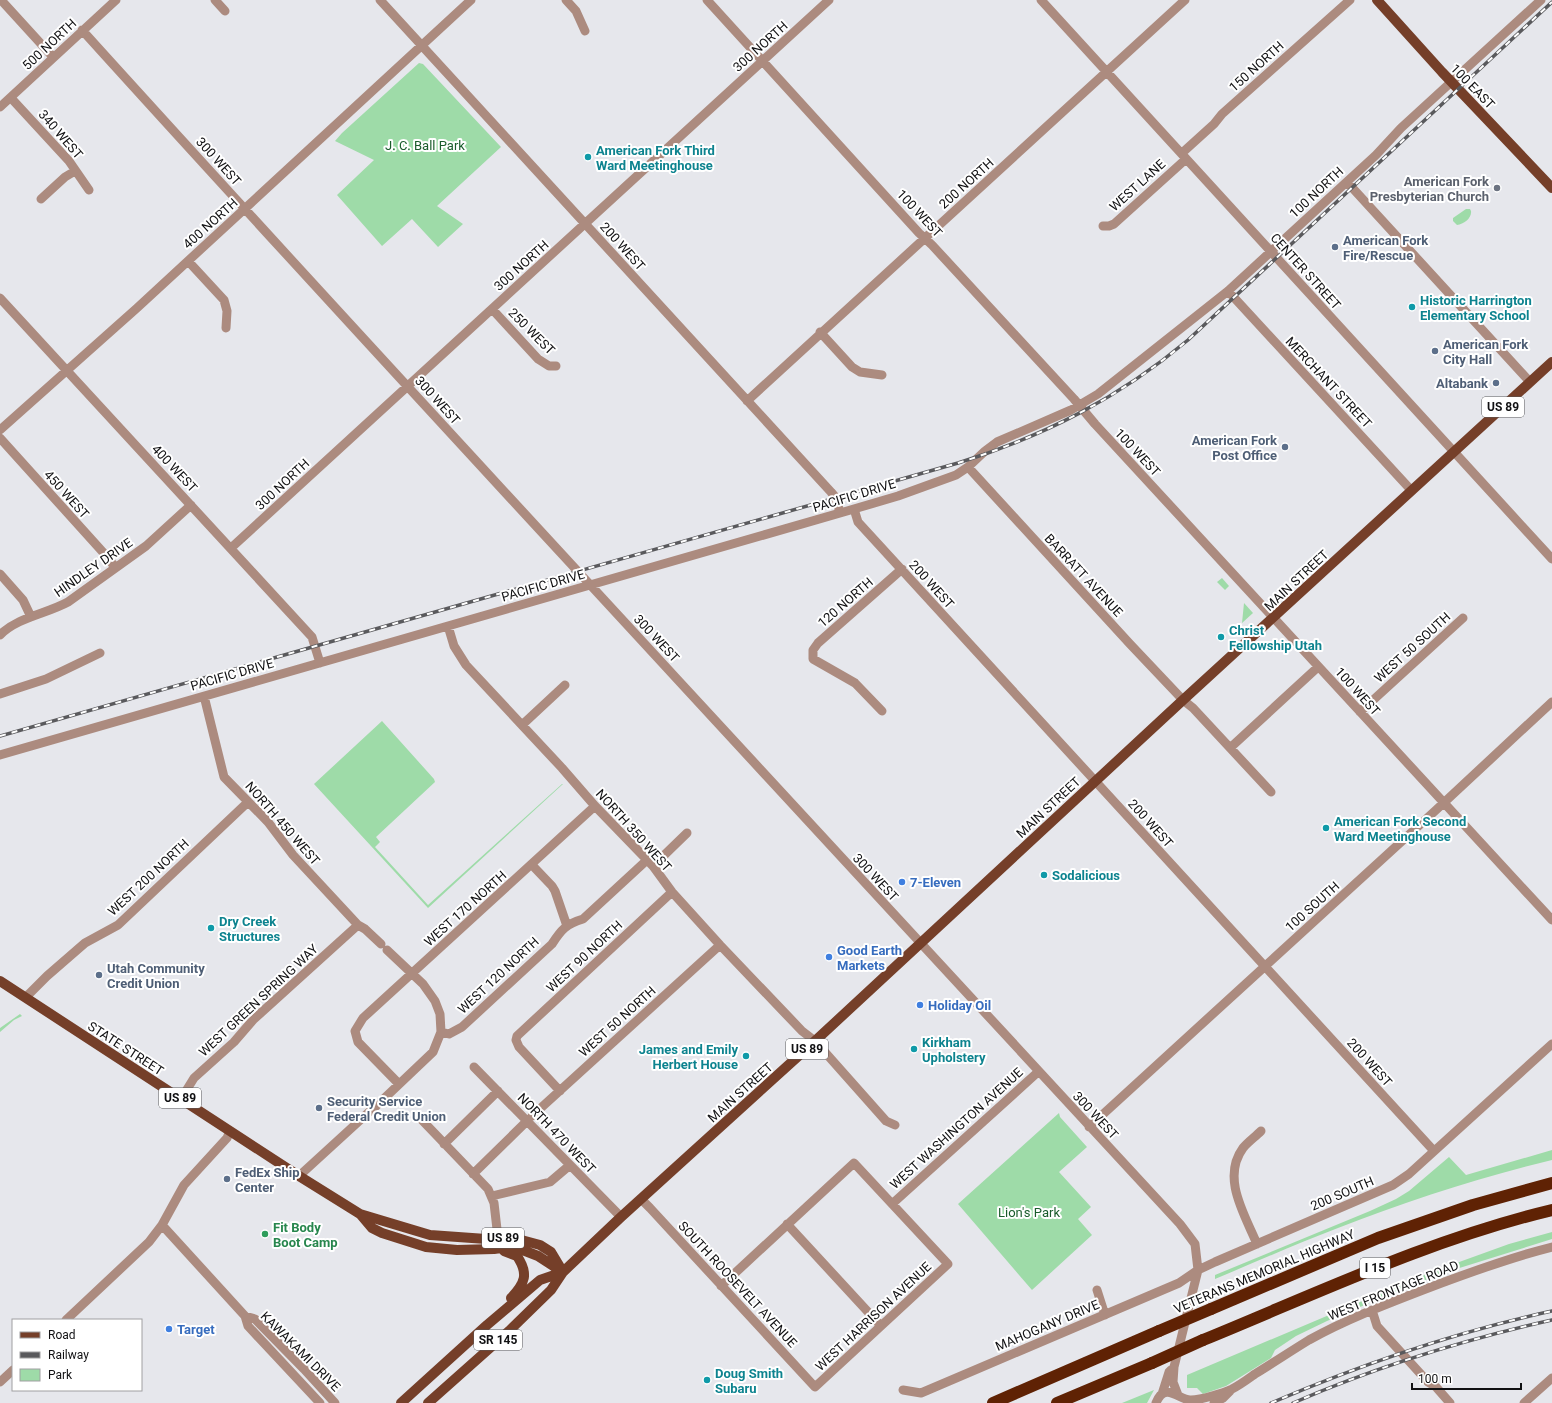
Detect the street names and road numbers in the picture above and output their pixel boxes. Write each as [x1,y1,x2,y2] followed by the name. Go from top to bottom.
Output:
[19,16,79,73] street label: 500 NORTH
[730,18,791,75] street label: 300 NORTH
[1226,38,1287,95] street label: 150 NORTH
[1448,61,1498,112] street label: 100 EAST
[35,107,86,162] street label: 340 WEST
[193,134,244,189] street label: 300 WEST
[936,155,997,212] street label: 200 NORTH
[1106,156,1168,214] street label: WEST LANE
[1286,164,1346,221] street label: 100 NORTH
[894,186,946,240] street label: 100 WEST
[180,195,241,252] street label: 400 NORTH
[597,219,648,274] street label: 200 WEST
[1267,230,1344,313] street label: CENTER STREET
[491,237,552,294] street label: 300 NORTH
[505,305,558,358] street label: 250 WEST
[1283,334,1375,431] street label: MERCHANT STREET
[412,373,463,428] street label: 300 WEST
[1482,397,1524,417] road number: US 89
[1112,425,1164,479] street label: 100 WEST
[149,441,201,495] street label: 400 WEST
[252,456,312,513] street label: 300 NORTH
[41,467,92,522] street label: 450 WEST
[811,476,897,515] street label: PACIFIC DRIVE
[1041,531,1126,620] street label: BARRATT AVENUE
[51,535,135,600] street label: HINDLEY DRIVE
[1261,547,1332,614] street label: MAIN STREET
[906,557,957,612] street label: 200 WEST
[500,566,586,605] street label: PACIFIC DRIVE
[815,574,876,630] street label: 120 NORTH
[1371,609,1454,686] street label: WEST 50 SOUTH
[631,611,683,665] street label: 300 WEST
[189,655,275,694] street label: PACIFIC DRIVE
[1332,664,1383,719] street label: 100 WEST
[1013,774,1084,841] street label: MAIN STREET
[242,779,323,868] street label: NORTH 450 WEST
[593,786,675,875] street label: NORTH 350 WEST
[1125,796,1176,851] street label: 200 WEST
[105,836,192,919] street label: WEST 200 NORTH
[850,850,902,904] street label: 300 WEST
[421,868,509,949] street label: WEST 170 NORTH
[1282,878,1342,934] street label: 100 SOUTH
[543,917,625,995] street label: WEST 90 NORTH
[455,934,542,1017] street label: WEST 120 NORTH
[196,941,321,1059] street label: WEST GREEN SPRING WAY
[576,983,659,1060] street label: WEST 50 NORTH
[85,1018,167,1079] street label: STATE STREET
[1344,1035,1395,1090] street label: 200 WEST
[786,1039,828,1059] road number: US 89
[705,1059,776,1125] street label: MAIN STREET
[887,1065,1026,1192] street label: WEST WASHINGTON AVENUE
[159,1088,201,1108] road number: US 89
[1070,1088,1122,1142] street label: 300 WEST
[515,1090,599,1177] street label: NORTH 470 WEST
[1308,1173,1376,1214] street label: 200 SOUTH
[675,1218,800,1350] street label: SOUTH ROOSEVELT AVENUE
[1172,1226,1357,1316] street label: VETERANS MEMORIAL HIGHWAY
[482,1228,524,1248] road number: US 89
[1326,1257,1461,1324] street label: WEST FRONTAGE ROAD
[1360,1258,1390,1278] road number: I 15
[812,1259,934,1374] street label: WEST HARRISON AVENUE
[993,1297,1101,1354] street label: MAHOGANY DRIVE
[258,1308,344,1394] street label: KAWAKAMI DRIVE
[474,1330,522,1350] road number: SR 145

